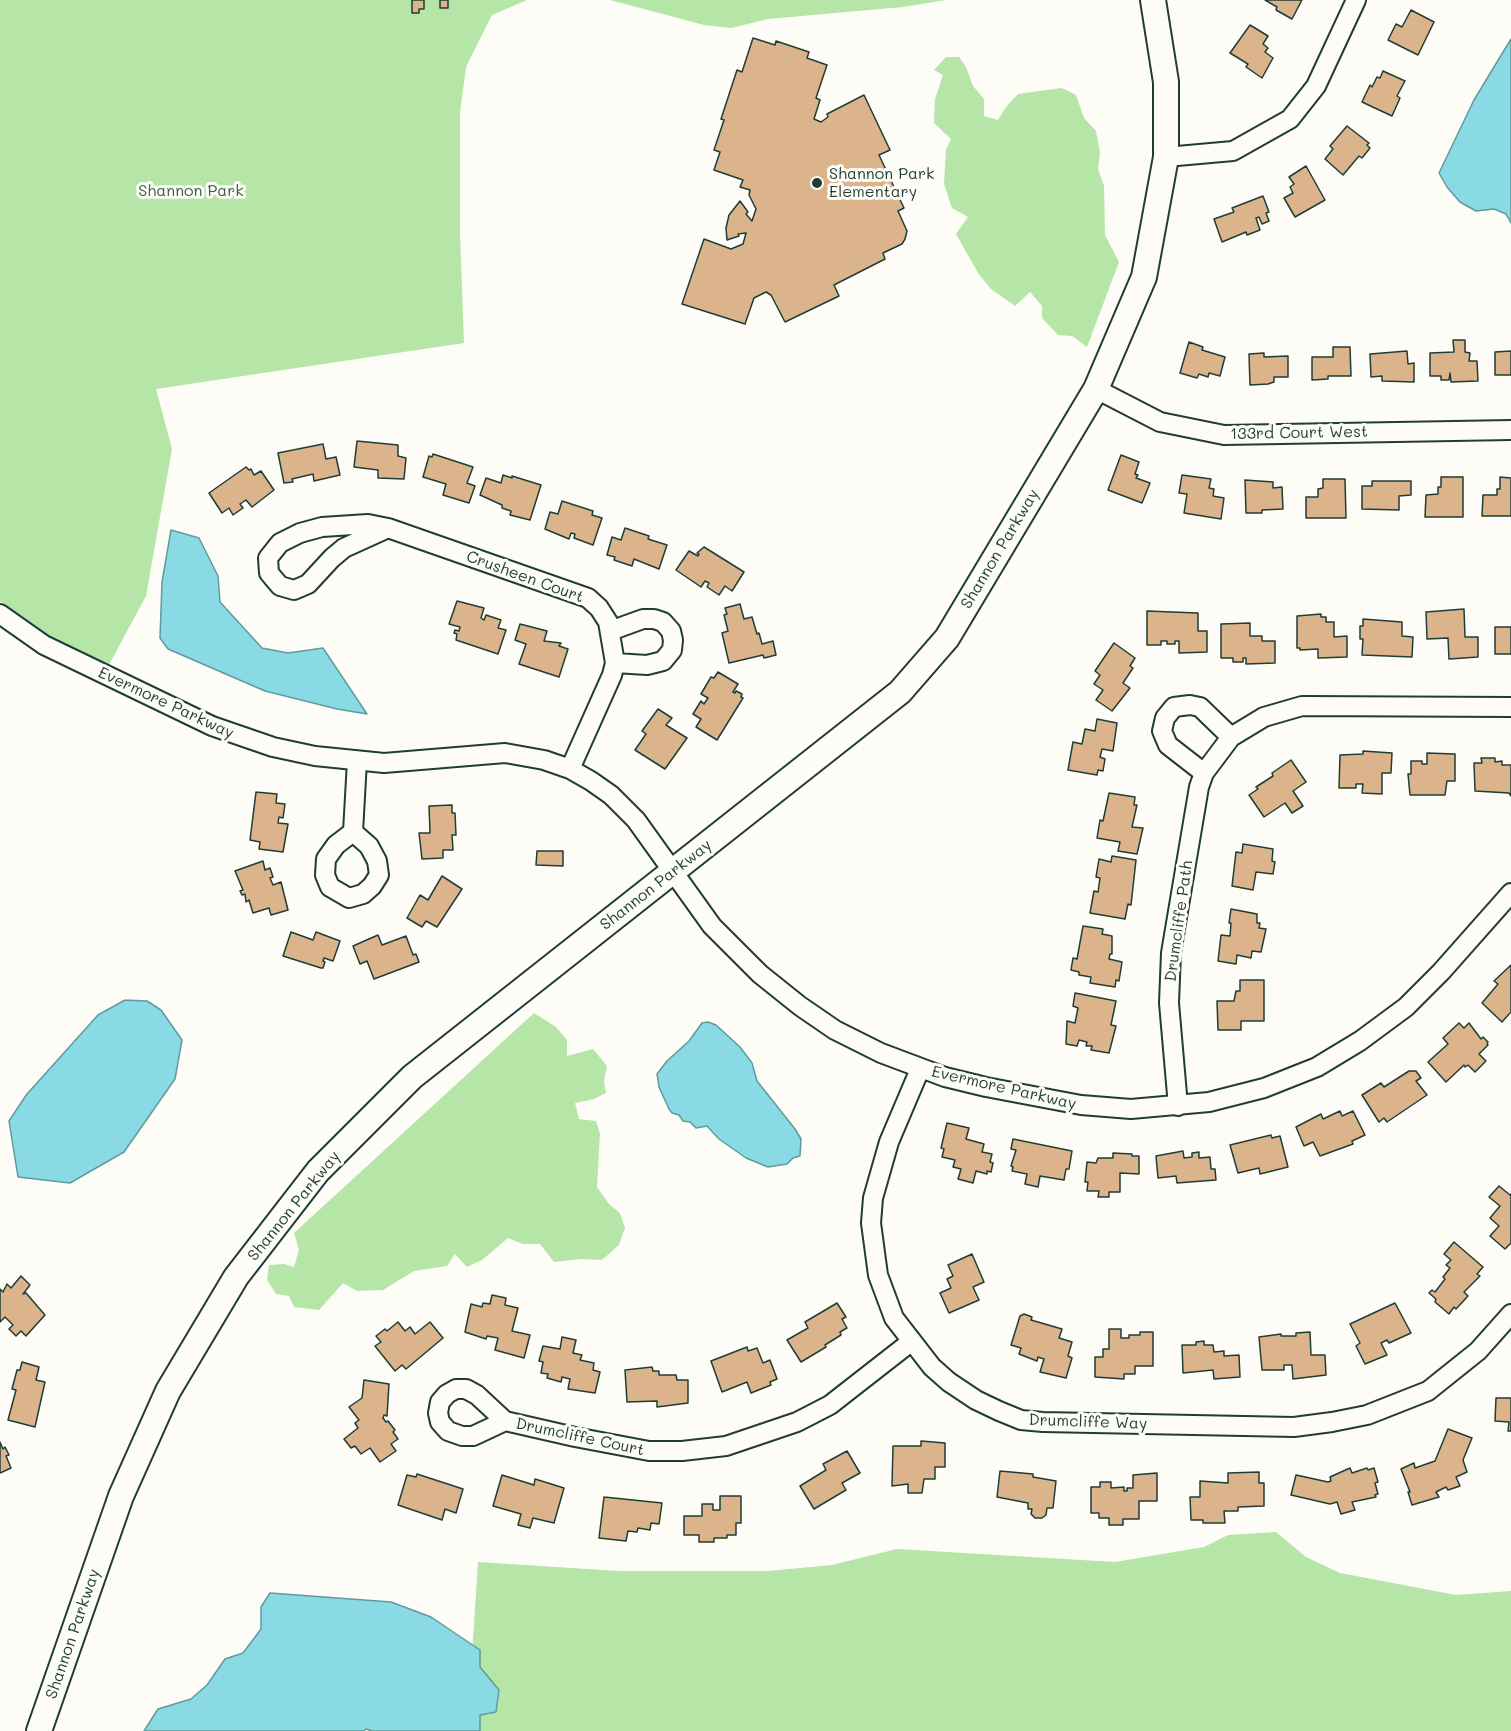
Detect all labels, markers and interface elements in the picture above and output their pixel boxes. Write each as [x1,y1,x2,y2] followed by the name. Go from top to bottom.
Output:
[829,164,934,202] place label: Shannon Park Elementary
[810,176,824,190] marker: Shannon Park Elementary
[138,181,244,201] park label: Shannon Park
[1230,422,1368,444] street label: 133rd Court West
[957,486,1043,612] street label: Shannon Parkway
[464,547,586,607] street label: Crusheen Court
[95,663,237,743] street label: Evermore Parkway
[596,836,716,934] street label: Shannon Parkway
[1161,859,1197,983] street label: Drumcliffe Path
[930,1062,1078,1114] street label: Evermore Parkway
[244,1147,344,1265] street label: Shannon Parkway
[1028,1410,1148,1434] street label: Drumcliffe Way
[514,1414,646,1460] street label: Drumcliffe Court
[42,1566,104,1702] street label: Shannon Parkway

